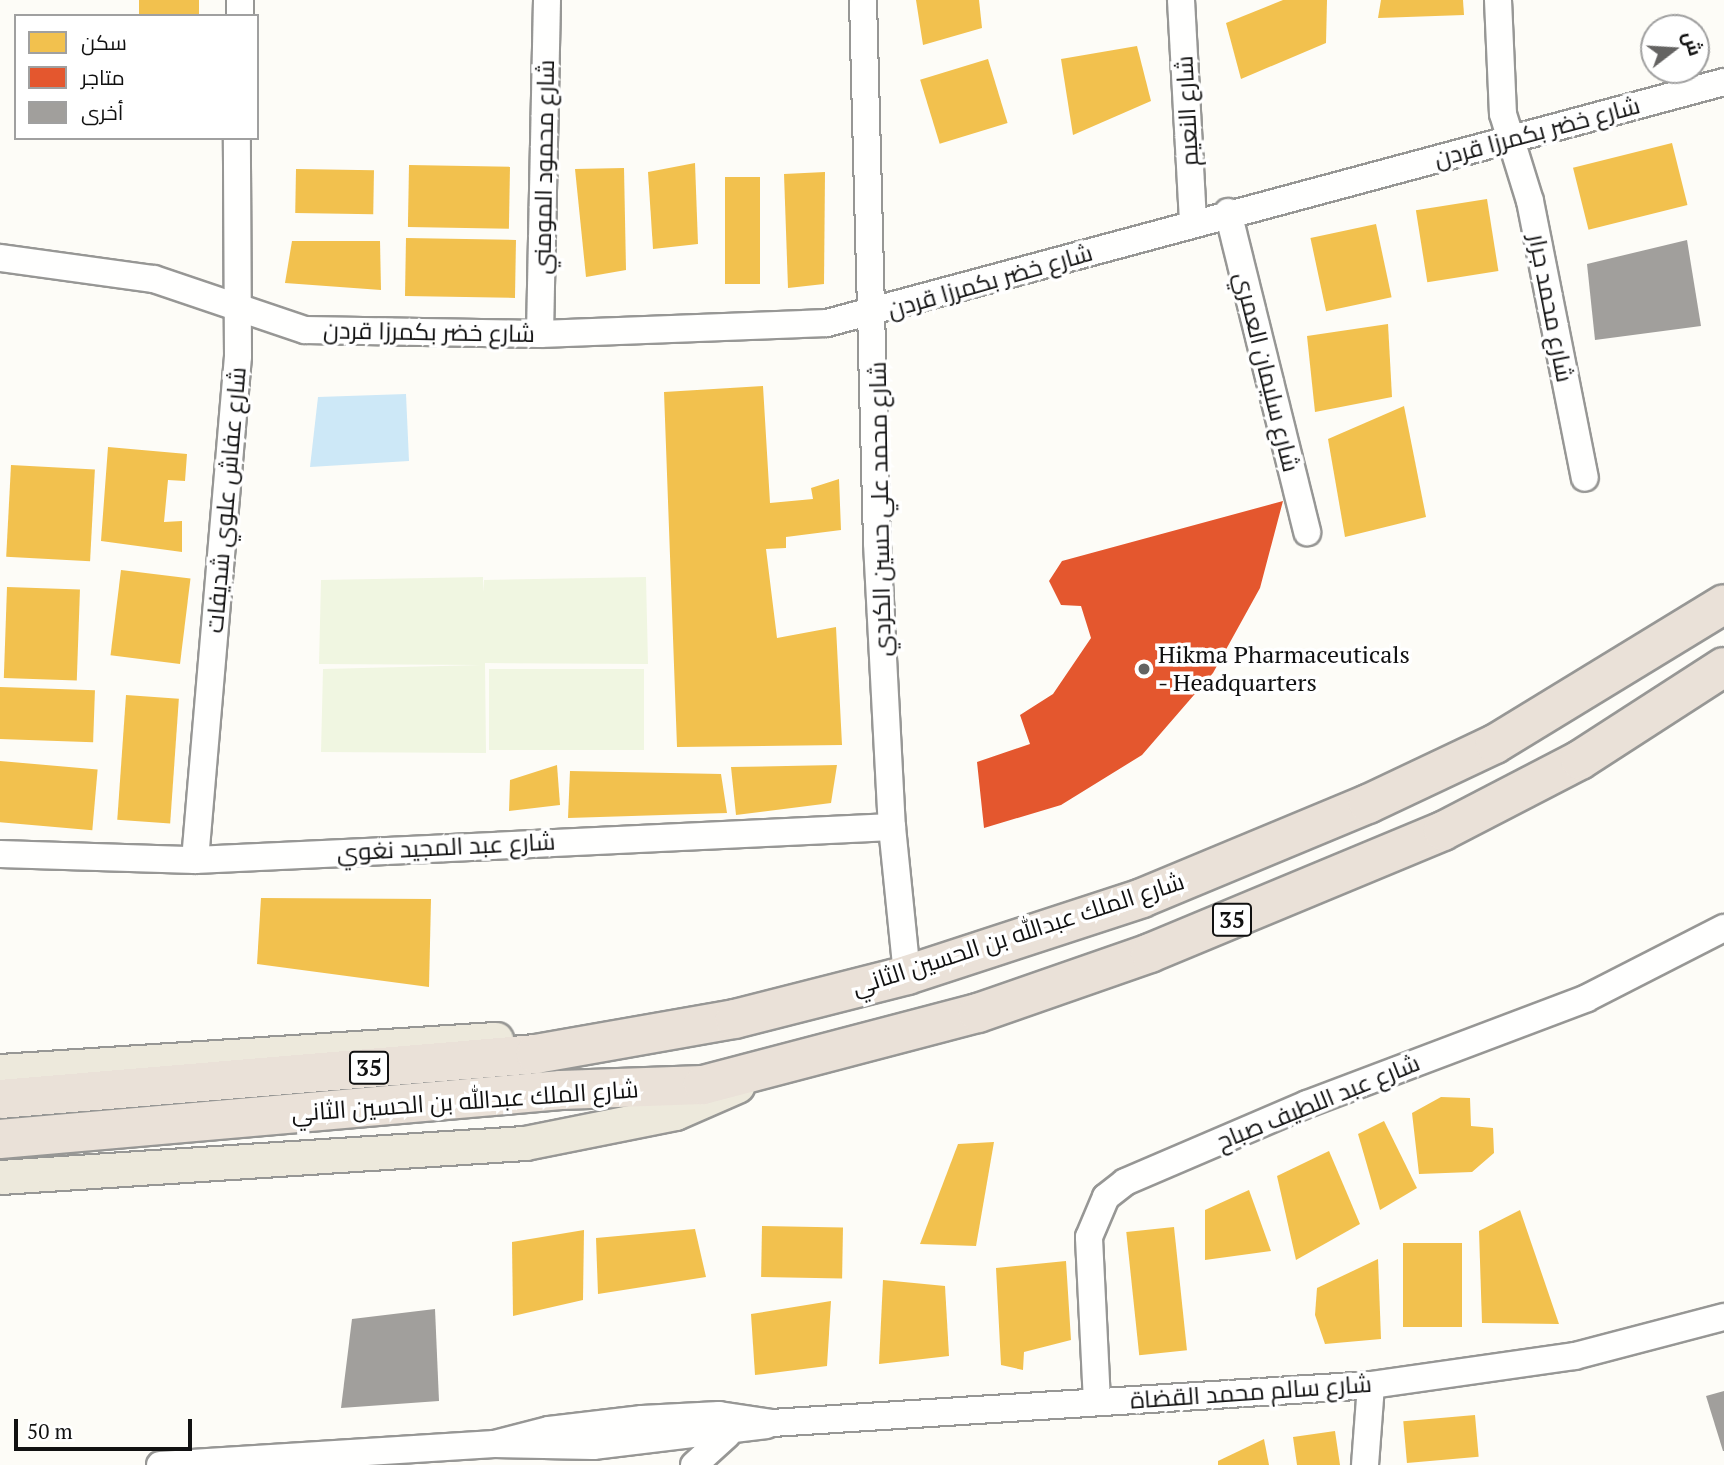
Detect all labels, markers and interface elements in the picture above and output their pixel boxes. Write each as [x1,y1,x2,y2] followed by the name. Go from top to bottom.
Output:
[14,14,259,140] legend
[1640,14,1710,84] north arrow
[81,28,127,56] text: سكن
[1678,28,1709,59] text: ش
[1170,55,1204,167] street label: شارع النعيم
[528,59,560,275] street label: شارع محمود المومني
[81,63,125,91] text: متاجر
[1431,91,1643,173] street label: شارع خضر بكمرزا قردن
[81,98,123,126] text: أخرى
[1523,231,1579,385] street label: شارع محمد جرار
[884,238,1096,324] street label: شارع خضر بكمرزا قردن
[1228,269,1306,475] street label: شارع سليمان العمري
[323,316,535,348] street label: شارع خضر بكمرزا قردن
[863,361,897,657] street label: شارع محمد علي حسين الكردي
[200,366,252,634] street label: شارع عفاش علوي شديفات
[1158,641,1410,697] place label: Hikma Pharmaceuticals - Headquarters
[1136,661,1152,677] marker: Hikma Pharmaceuticals - Headquarters
[336,827,556,867] street label: شارع عبد المجيد نغوي
[848,867,1188,1001] street label: شارع الملك عبدالله بن الحسين الثاني
[1211,900,1253,939] road number: 35
[1212,1048,1424,1156] street label: شارع عبد اللطيف صباح
[348,1049,390,1088] road number: 35
[291,1075,639,1127] street label: شارع الملك عبدالله بن الحسين الثاني
[1129,1369,1373,1415] street label: شارع سالم محمد القضاة
[18,1406,196,1450] scale bar
[27,1417,73,1445] text: 50 m

